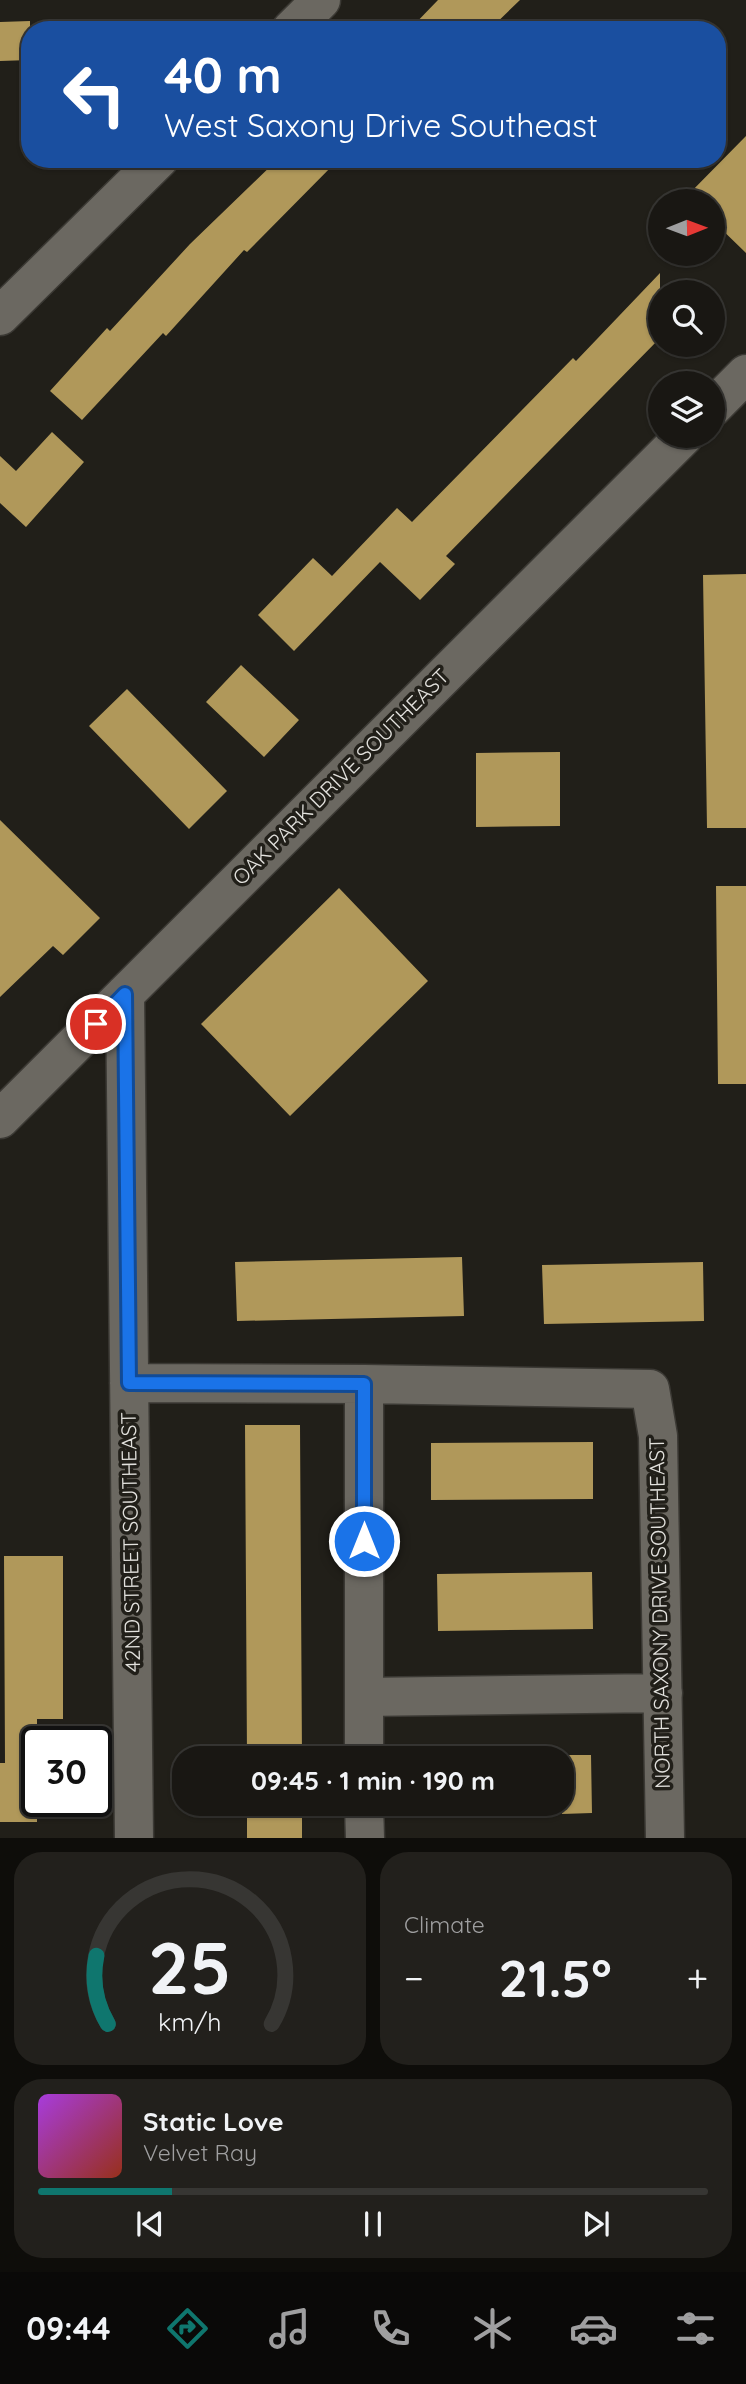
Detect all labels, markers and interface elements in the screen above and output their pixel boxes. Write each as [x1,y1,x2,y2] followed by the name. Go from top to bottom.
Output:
[164,44,282,105] text: 40 m
[49,49,140,140] icon: left
[164,105,598,145] text: West Saxony Drive Southeast
[648,189,724,266] north arrow
[648,189,725,448] map controls
[648,280,725,357] button: search
[648,371,725,448] button: layers
[227,663,454,890] street label: OAK PARK DRIVE SOUTHEAST
[66,994,126,1054] pin
[77,1005,115,1043] icon: arrive
[115,1412,145,1672] street label: 42ND STREET SOUTHEAST
[643,1437,675,1789] street label: NORTH SAXONY DRIVE SOUTHEAST
[327,1504,401,1578] position arrow
[21,1726,112,1817] speed limit sign: 30
[251,1764,495,1797] text: 09:45 · 1 min · 190 m
[404,1910,485,1939] text: Climate
[148,1922,232,2013] text: 25
[499,1945,612,2010] text: 21.5°
[404,1954,424,2002] text: −
[687,1954,708,2002] text: +
[158,2006,222,2037] text: km/h
[143,2105,284,2138] text: Static Love
[143,2138,257,2167] text: Velvet Ray
[131,2205,169,2243] icon: previous
[354,2205,392,2243] icon: pause
[577,2205,615,2243] icon: next
[163,2304,212,2353] icon: directions
[265,2304,314,2353] icon: music
[366,2304,415,2353] icon: phone
[468,2304,517,2353] icon: climate
[569,2304,618,2353] icon: car
[671,2304,720,2353] icon: filters
[26,2308,110,2348] text: 09:44

